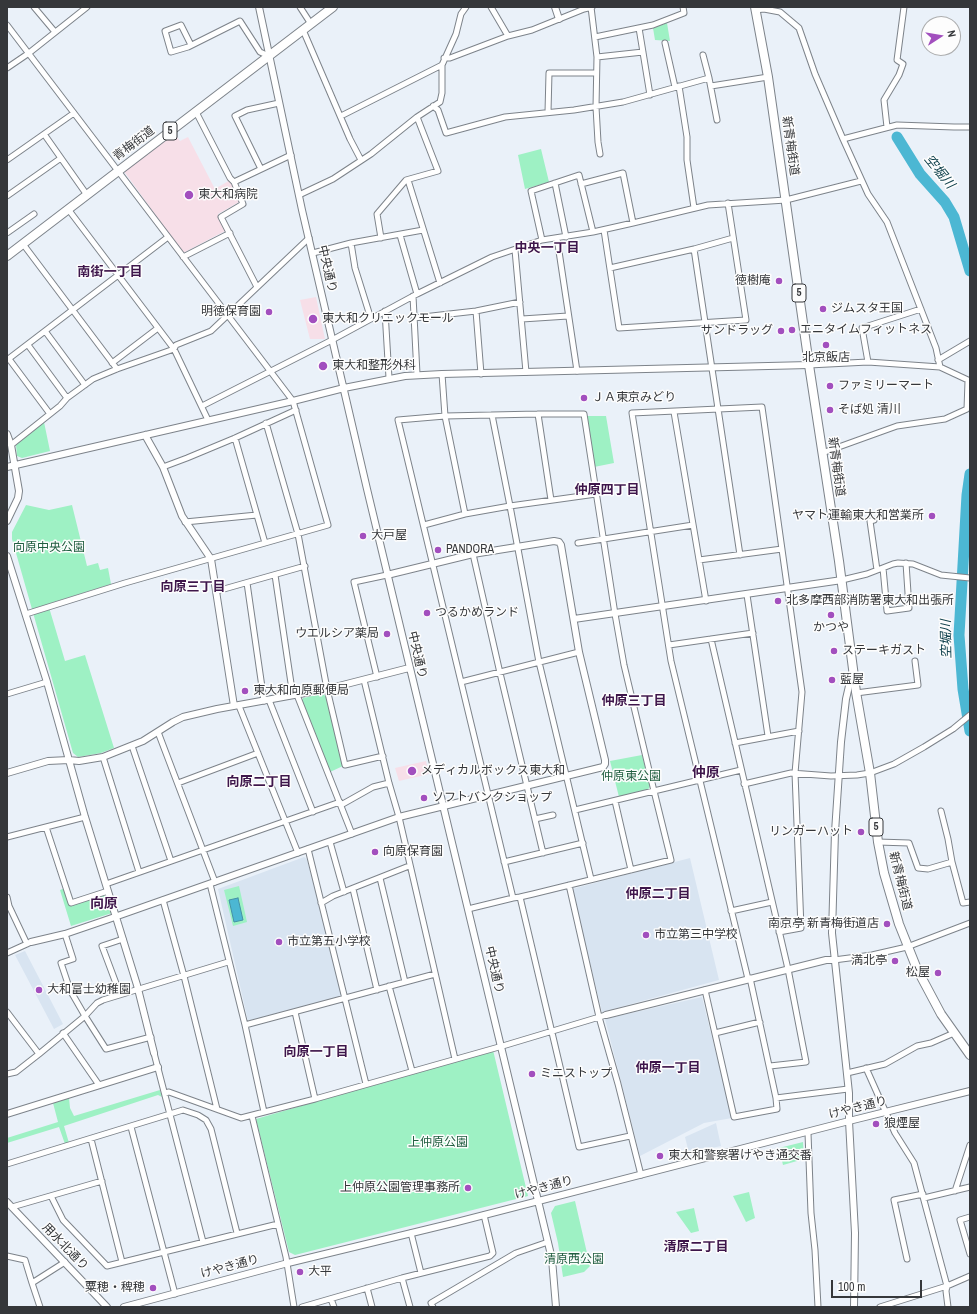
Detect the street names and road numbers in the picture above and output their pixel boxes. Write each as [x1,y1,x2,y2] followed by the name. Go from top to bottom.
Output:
[779,115,801,177] street label: 新青梅街道
[163,122,177,140] road number: 5
[110,124,158,164] street label: 青梅街道
[315,244,339,294] street label: 中央通り
[792,284,806,302] road number: 5
[825,436,847,498] street label: 新青梅街道
[405,630,429,680] street label: 中央通り
[869,818,883,836] road number: 5
[886,850,914,912] street label: 新青梅街道
[482,945,506,995] street label: 中央通り
[827,1094,889,1122] street label: けやき通り
[513,1173,575,1203] street label: けやき通り
[39,1220,91,1274] street label: 用水北通り
[199,1252,261,1282] street label: けやき通り

